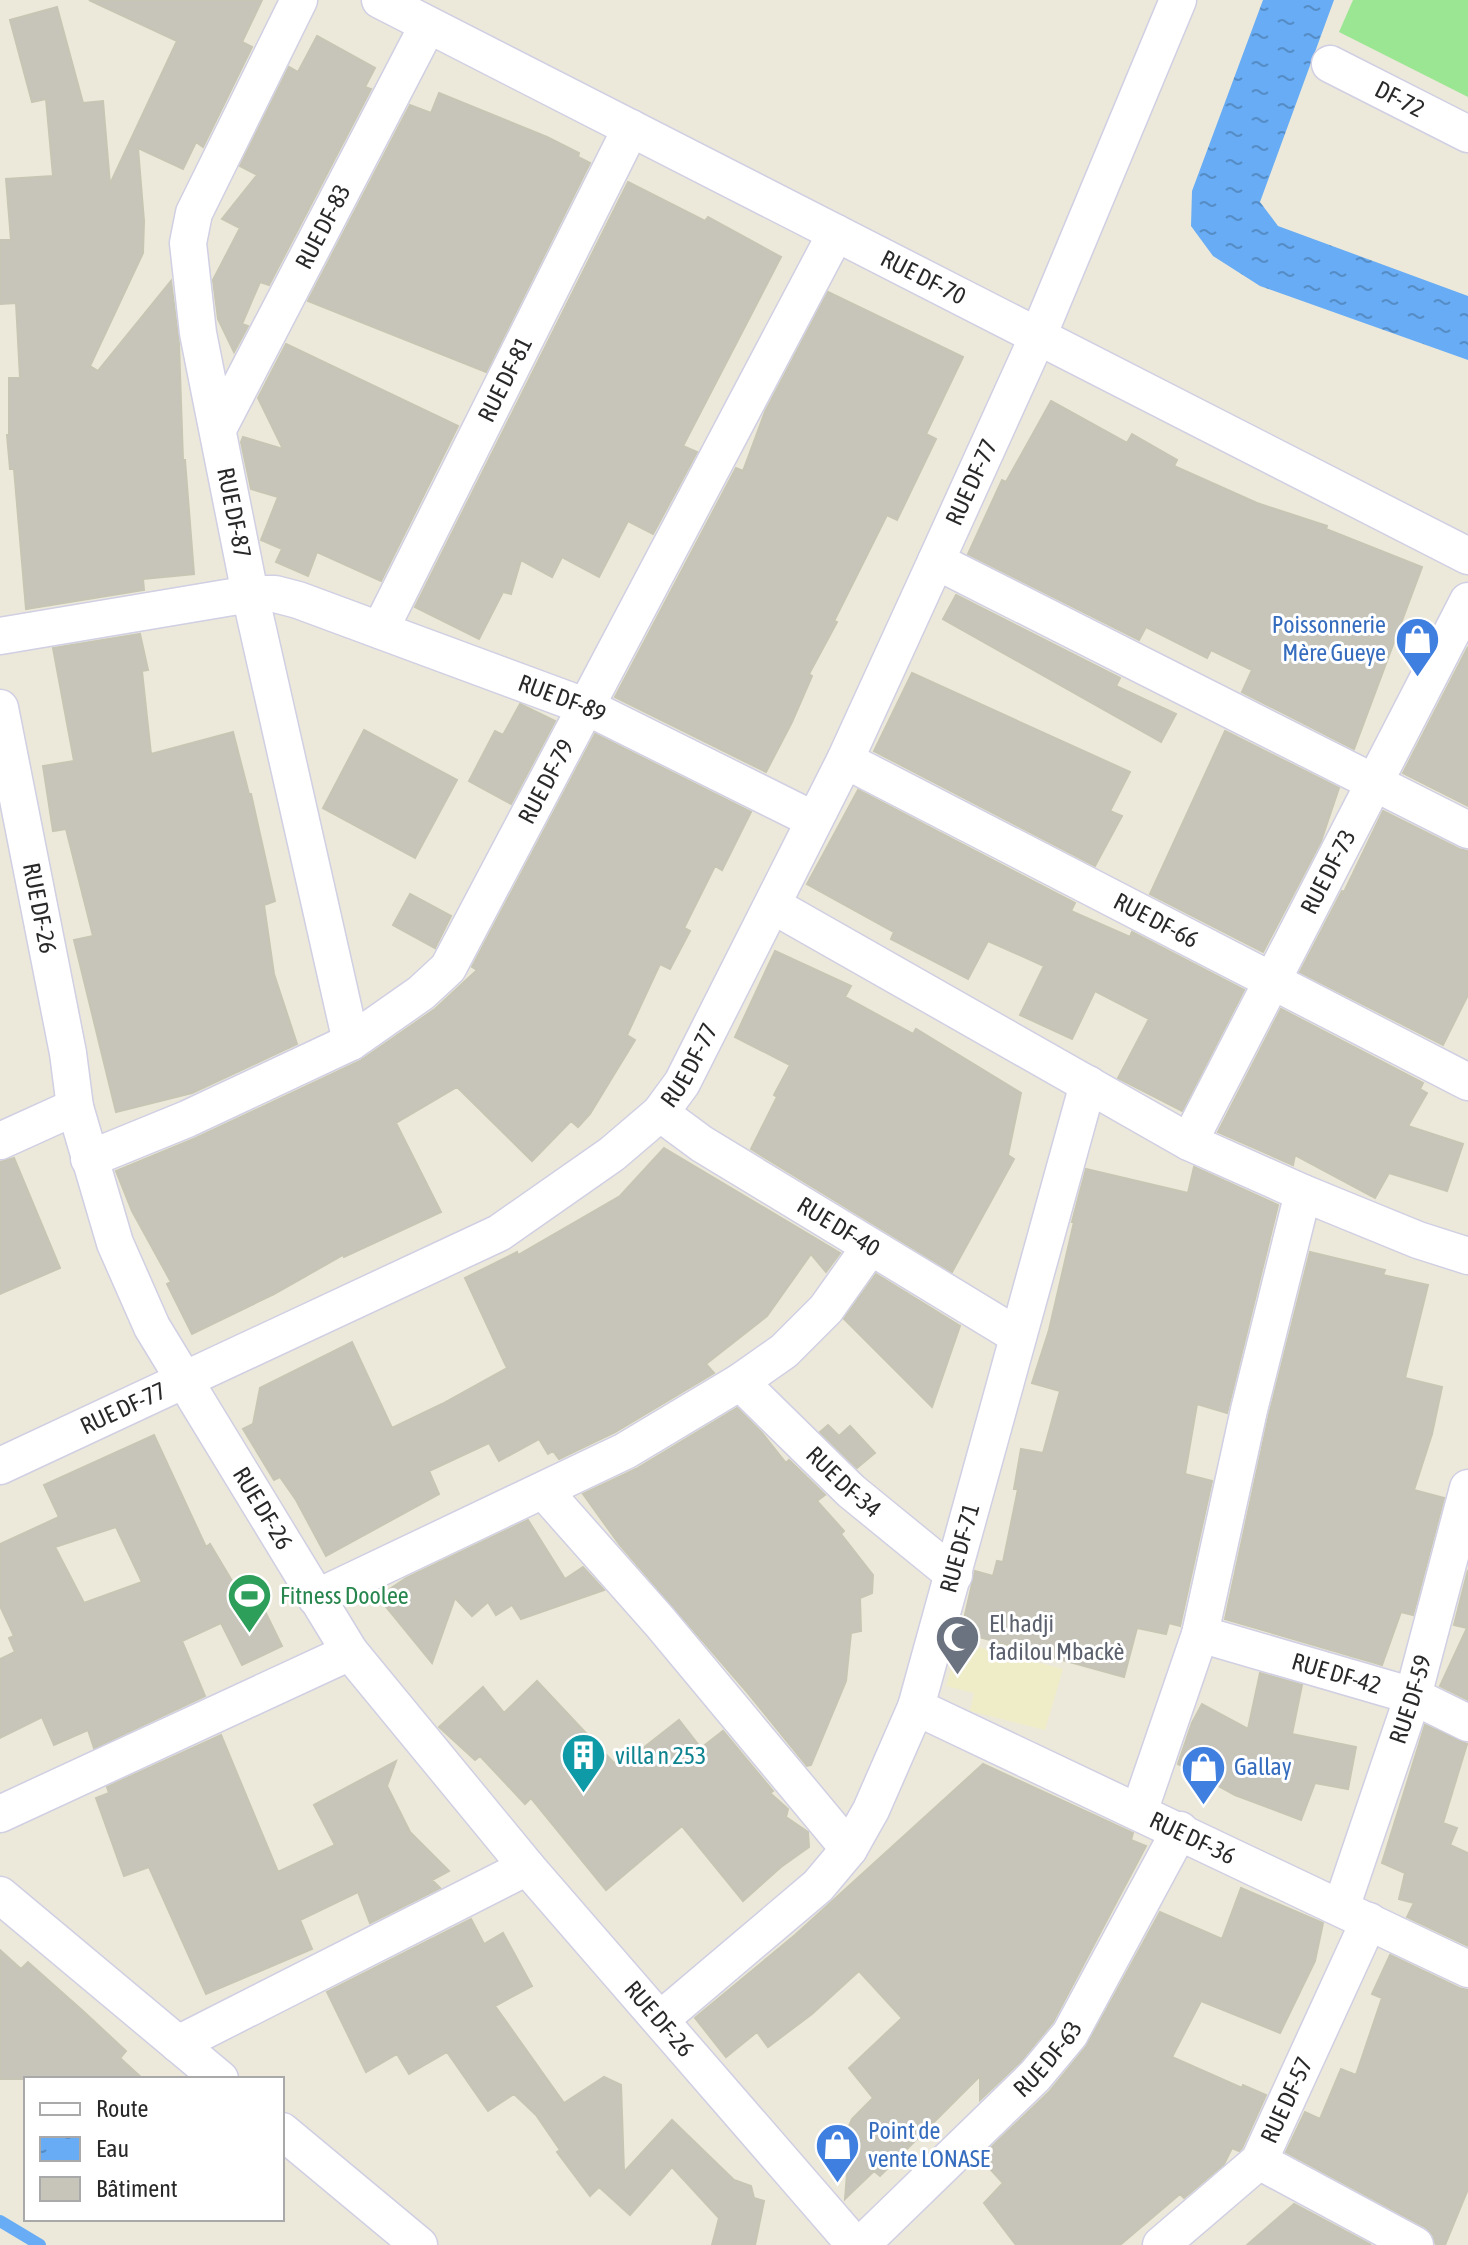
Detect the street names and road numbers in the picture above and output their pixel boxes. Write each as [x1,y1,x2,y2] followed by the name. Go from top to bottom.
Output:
[1371,75,1429,123] street label: DF-72
[290,180,356,273] street label: RUE DF-83
[877,244,970,310] street label: RUE DF-70
[472,332,537,426] street label: RUE DF-81
[940,435,1002,529] street label: RUE DF-77
[212,465,256,560] street label: RUE DF-87
[515,669,610,727] street label: RUE DF-89
[513,735,579,828] street label: RUE DF-79
[1295,825,1361,918] street label: RUE DF-73
[18,861,62,956] street label: RUE DF-26
[1109,887,1203,953] street label: RUE DF-66
[655,1019,723,1112] street label: RUE DF-77
[793,1191,885,1262] street label: RUE DF-40
[76,1376,170,1440] street label: RUE DF-77
[801,1441,886,1523] street label: RUE DF-34
[228,1462,298,1554] street label: RUE DF-26
[934,1500,985,1596] street label: RUE DF-71
[1289,1647,1384,1699] street label: RUE DF-42
[1384,1652,1436,1747] street label: RUE DF-59
[1146,1806,1240,1870] street label: RUE DF-36
[619,1975,699,2062] street label: RUE DF-26
[1008,2016,1087,2102] street label: RUE DF-63
[1255,2053,1318,2147] street label: RUE DF-57

